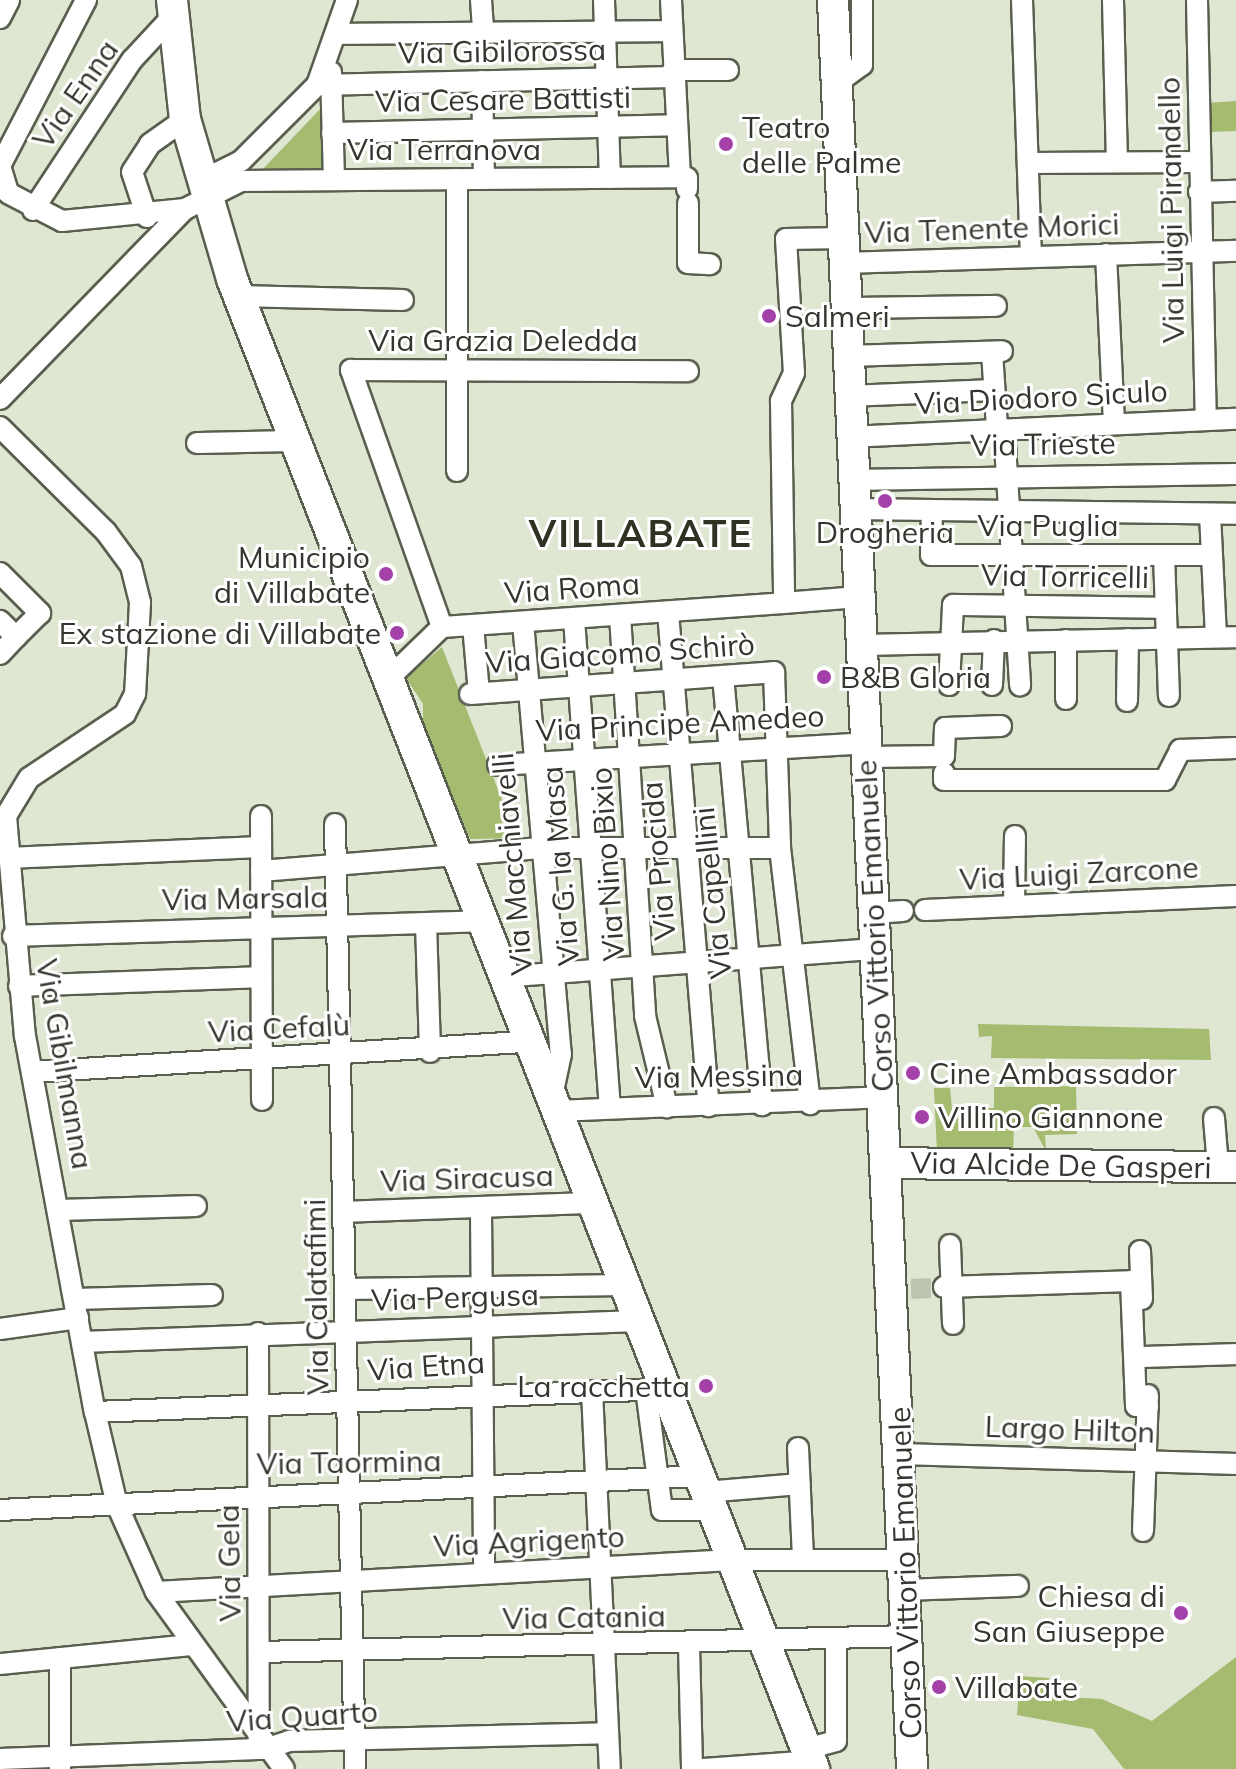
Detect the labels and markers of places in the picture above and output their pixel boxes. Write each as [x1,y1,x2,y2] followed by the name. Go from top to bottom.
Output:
[742,109,901,180] place label: Teatro delle Palme
[717,135,735,153] marker: Teatro delle Palme
[785,298,890,334] place label: Salmeri
[760,307,778,325] marker: Salmeri
[876,492,894,510] marker: Drogheria
[816,514,954,550] place label: Drogheria
[214,539,370,610] place label: Municipio di Villabate
[377,565,395,583] marker: Municipio di Villabate
[59,615,381,651] place label: Ex stazione di Villabate
[388,624,406,642] marker: Ex stazione di Villabate
[840,659,991,695] place label: B&B Gloria
[815,668,833,686] marker: B&B Gloria
[929,1055,1177,1091] place label: Cine Ambassador
[904,1064,922,1082] marker: Cine Ambassador
[938,1099,1163,1135] place label: Villino Giannone
[913,1108,931,1126] marker: Villino Giannone
[517,1368,690,1404] place label: La racchetta
[697,1377,715,1395] marker: La racchetta
[973,1578,1165,1648] place label: Chiesa di San Giuseppe
[1172,1604,1190,1622] marker: Chiesa di San Giuseppe
[955,1669,1078,1705] place label: Villabate
[930,1678,948,1696] marker: Villabate

